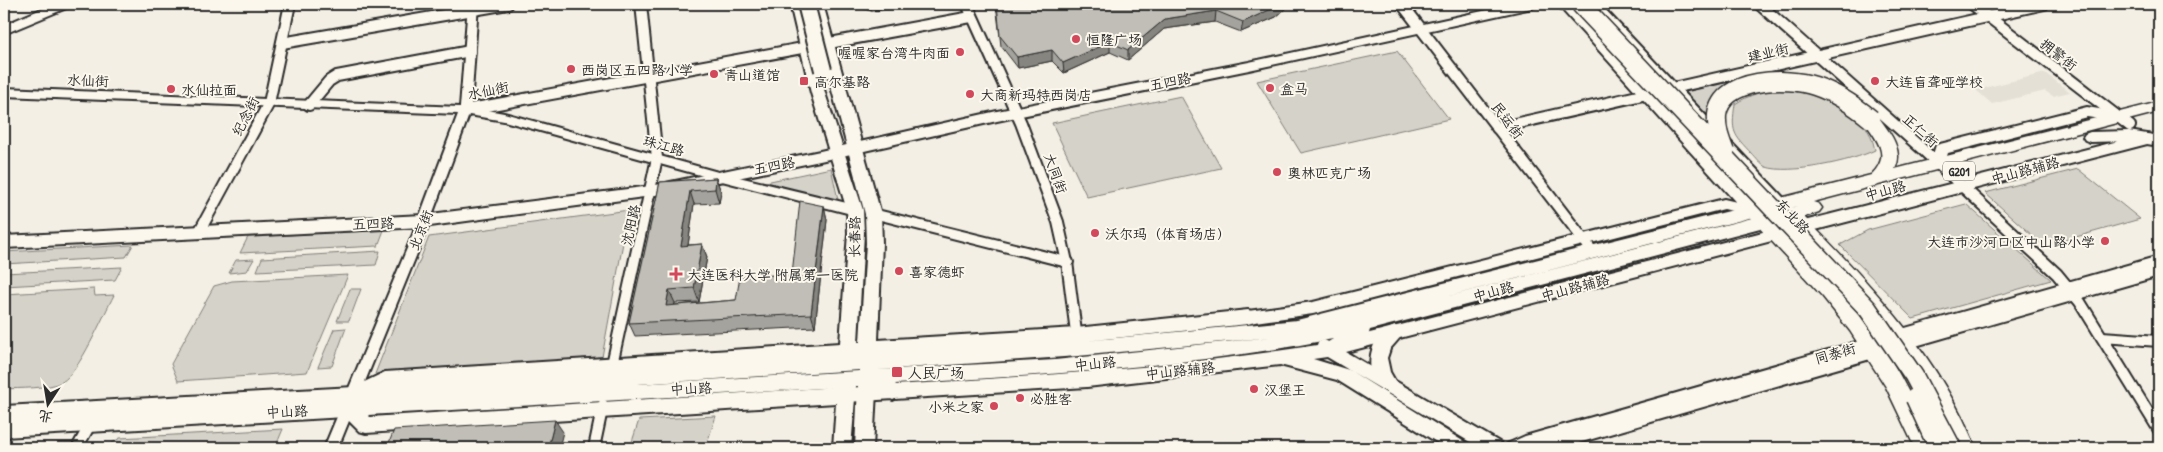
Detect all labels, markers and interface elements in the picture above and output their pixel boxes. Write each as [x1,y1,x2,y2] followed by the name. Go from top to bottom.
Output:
[1086,30,1142,49] place label: 恒隆广场
[1070,33,1082,45] marker: 恒隆广场
[2037,34,2081,74] street label: 拥警街
[1745,38,1791,66] street label: 建业街
[838,43,950,62] place label: 喔喔家台湾牛肉面
[954,46,966,58] marker: 喔喔家台湾牛肉面
[581,60,693,79] place label: 西岗区五四路小学
[565,63,577,75] marker: 西岗区五四路小学
[724,65,780,84] place label: 青山道馆
[708,68,720,80] marker: 青山道馆
[1148,68,1192,94] street label: 五四路
[67,70,109,90] street label: 水仙街
[814,72,870,91] place label: 高尔基路
[1885,72,1983,91] place label: 大连盲聋哑学校
[798,75,810,87] marker: 高尔基路
[1869,75,1881,87] marker: 大连盲聋哑学校
[466,77,510,103] street label: 水仙街
[1280,79,1308,98] place label: 盒马
[181,80,237,99] place label: 水仙拉面
[1264,82,1276,94] marker: 盒马
[165,83,177,95] marker: 水仙拉面
[980,85,1092,104] place label: 大商新玛特西岗店
[964,88,976,100] marker: 大商新玛特西岗店
[227,93,263,139] street label: 纪念街
[1488,98,1528,142] street label: 民运街
[1899,109,1943,151] street label: 正仁街
[641,130,687,160] street label: 珠江路
[1040,150,1072,196] street label: 大同街
[752,152,796,178] street label: 五四路
[1989,152,2061,188] street label: 中山路辅路
[1943,162,1975,180] road number: G201
[1287,163,1371,182] place label: 奥林匹克广场
[1271,166,1283,178] marker: 奥林匹克广场
[1862,175,1908,205] street label: 中山路
[1772,194,1814,238] street label: 东北路
[616,202,644,248] street label: 沈阳路
[403,207,437,253] street label: 北京街
[352,213,394,233] street label: 五四路
[844,216,864,258] street label: 长春路
[1105,224,1231,243] place label: 沃尔玛（体育场店）
[1089,227,1101,239] marker: 沃尔玛（体育场店）
[1927,232,2095,251] place label: 大连市沙河口区中山路小学
[2099,235,2111,247] marker: 大连市沙河口区中山路小学
[909,262,965,281] place label: 喜家德虾
[687,265,858,284] place label: 大连医科大学 附属第一医院
[893,265,905,277] marker: 喜家德虾
[669,267,683,281] marker: 大连医科大学 附属第一医院
[1539,269,1611,305] street label: 中山路辅路
[1470,276,1516,306] street label: 中山路
[1812,338,1858,368] street label: 同泰街
[1073,351,1117,375] street label: 中山路
[1144,357,1216,383] street label: 中山路辅路
[908,363,964,382] place label: 人民广场
[890,365,904,379] marker: 人民广场
[670,377,712,399] street label: 中山路
[22,380,72,430] north arrow
[1264,380,1306,399] place label: 汉堡王
[1248,383,1260,395] marker: 汉堡王
[1030,389,1072,408] place label: 必胜客
[1014,392,1026,404] marker: 必胜客
[928,397,984,416] place label: 小米之家
[266,400,308,422] street label: 中山路
[988,400,1000,412] marker: 小米之家
[36,406,54,428] text: 北

